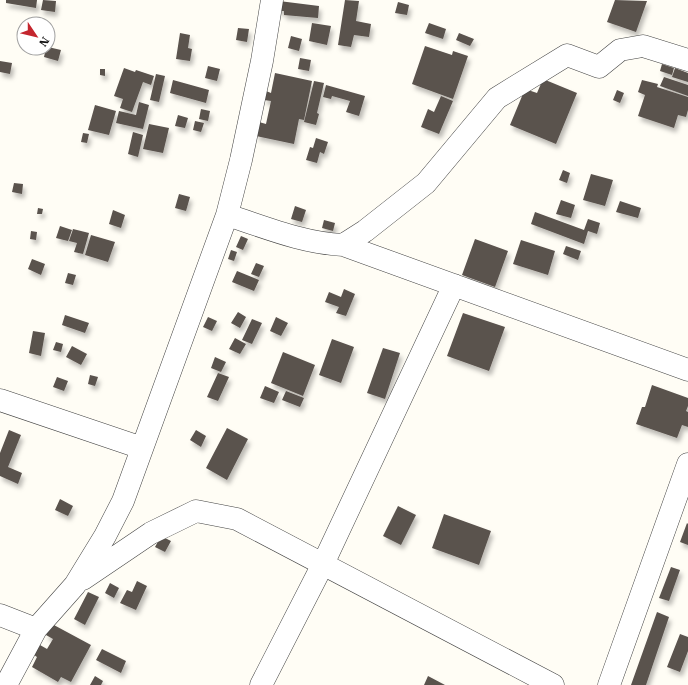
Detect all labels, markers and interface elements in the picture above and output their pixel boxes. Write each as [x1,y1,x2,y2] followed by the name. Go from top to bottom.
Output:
[16,16,56,56] north arrow
[36,34,52,50] text: N

